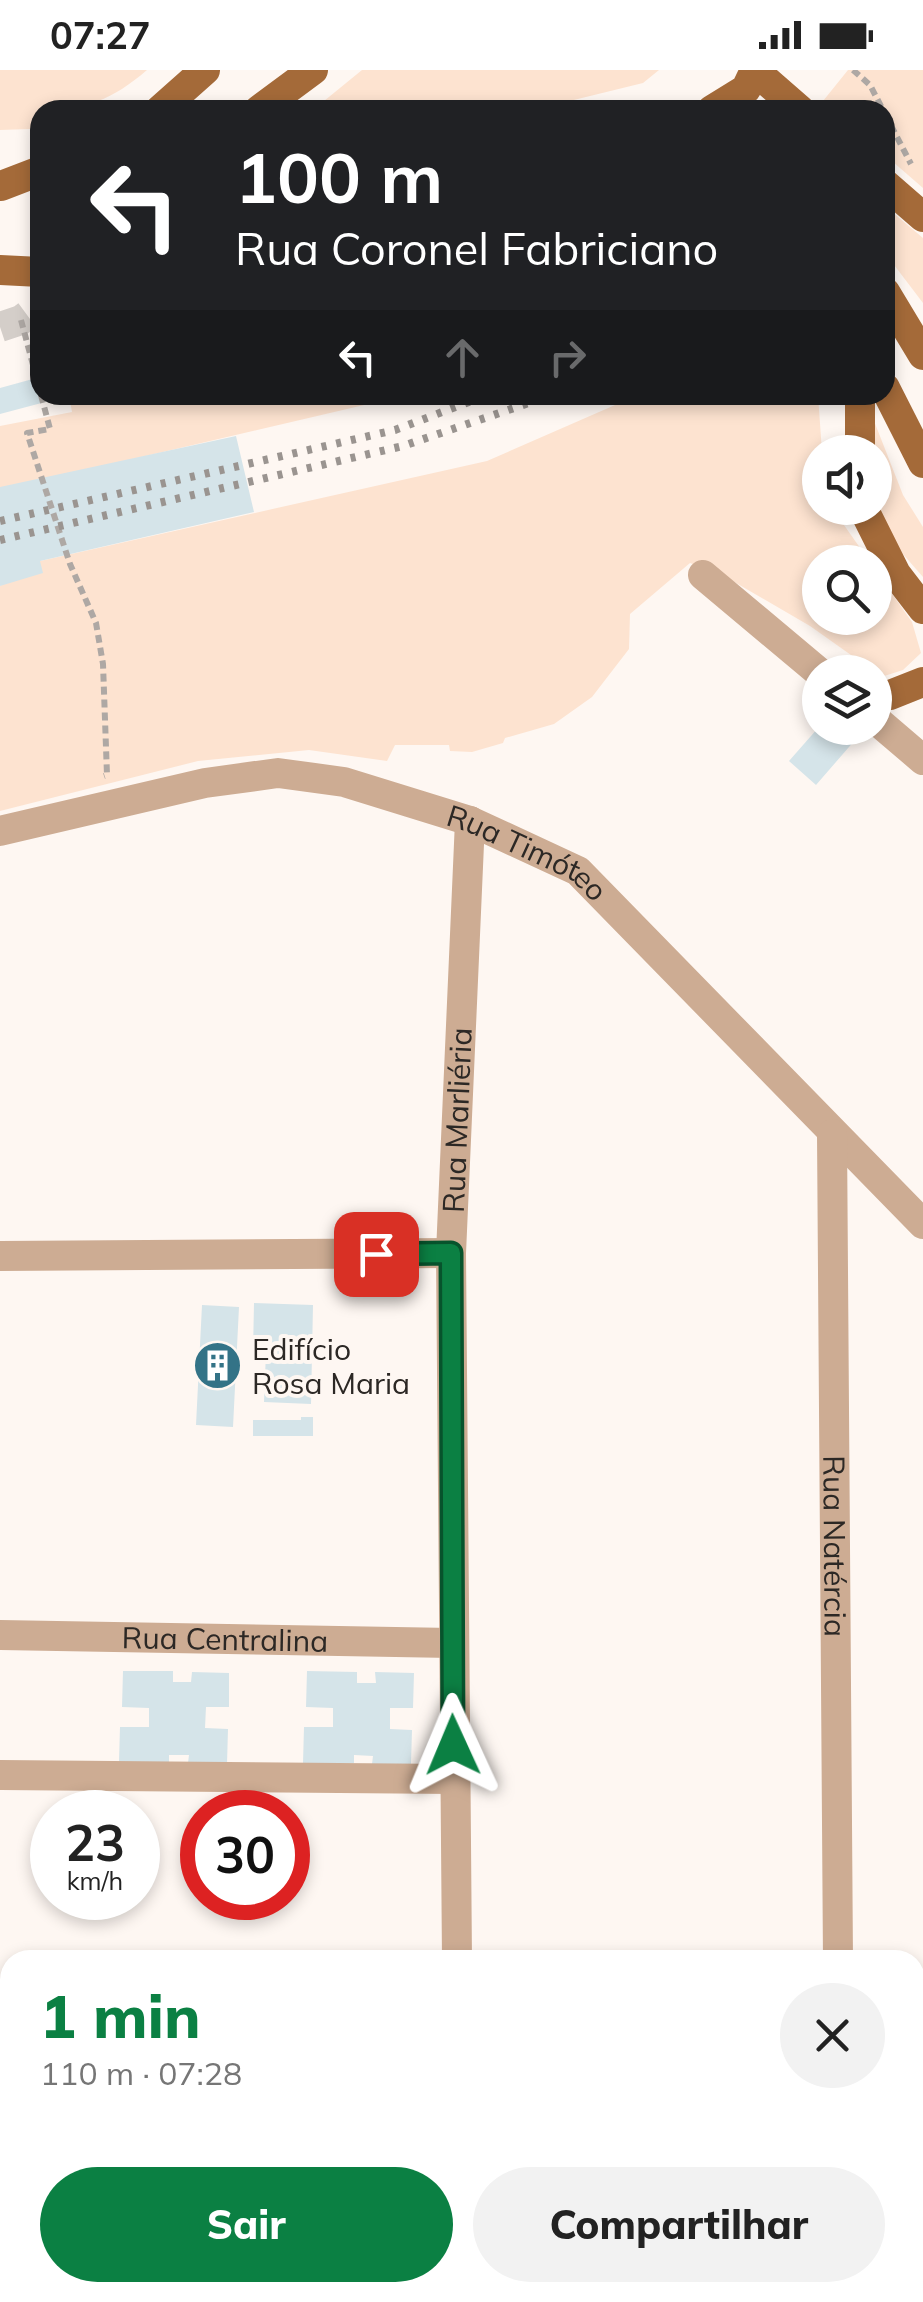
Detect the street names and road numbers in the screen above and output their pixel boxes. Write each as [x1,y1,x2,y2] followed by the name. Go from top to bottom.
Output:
[442,796,616,909] street label: Rua Timóteo
[434,1027,480,1214] street label: Rua Marliéria
[815,1455,855,1637] street label: Rua Natércia
[121,1618,329,1660] street label: Rua Centralina

